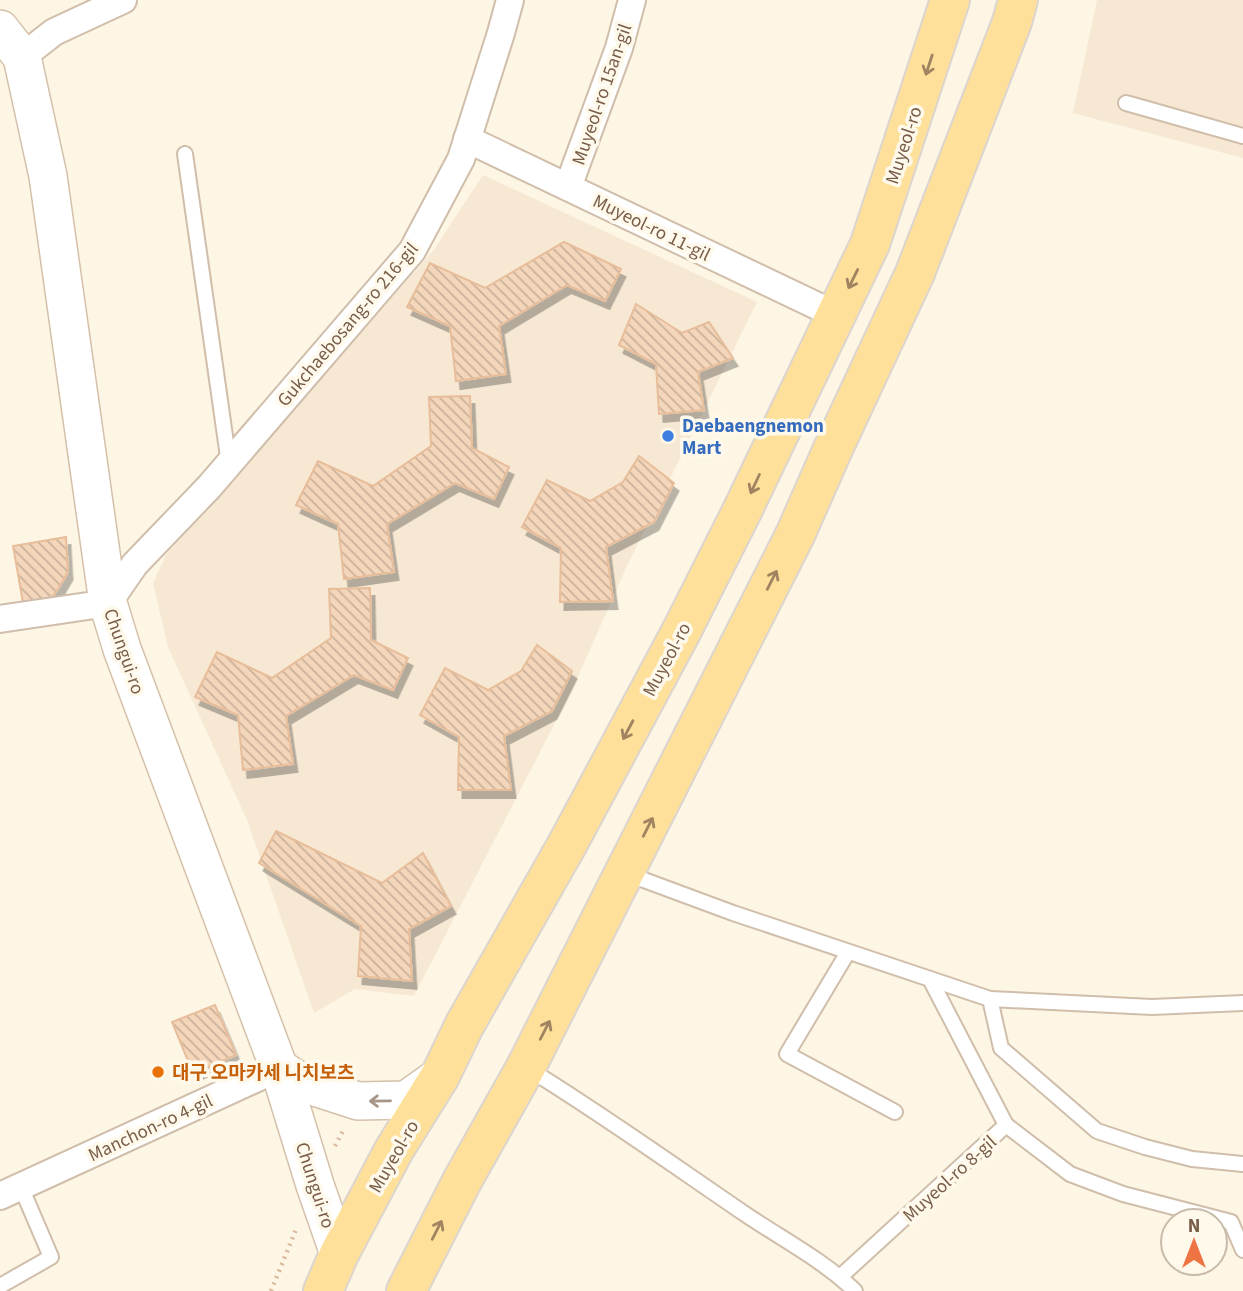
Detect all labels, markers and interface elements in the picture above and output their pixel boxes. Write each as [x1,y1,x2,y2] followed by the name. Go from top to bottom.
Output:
[566,20,639,169] street label: Muyeol-ro 15an-gil
[922,53,934,75] one-way arrow
[879,103,930,188] street label: Muyeol-ro
[588,188,715,269] street label: Muyeol-ro 11-gil
[271,237,425,413] street label: Gukchaebosang-ro 216-gil
[846,268,860,289] one-way arrow
[682,413,824,462] place label: Daebaengnemon Mart
[660,428,676,444] marker: Daebaengnemon Mart
[748,473,762,494] one-way arrow
[766,570,780,591] one-way arrow
[96,605,151,698] street label: Chungui-ro
[637,618,698,701] street label: Muyeol-ro
[621,719,635,740] one-way arrow
[642,817,656,838] one-way arrow
[539,1020,552,1041] one-way arrow
[172,1060,354,1087] place label: 대구 오마카세 니치보츠
[150,1064,166,1080] marker: 대구 오마카세 니치보츠
[84,1088,217,1169] street label: Manchon-ro 4-gil
[369,1094,392,1107] one-way arrow
[363,1115,426,1198] street label: Muyeol-ro
[897,1129,1003,1229] street label: Muyeol-ro 8-gil
[288,1139,341,1232] street label: Chungui-ro
[1159,1207,1229,1277] north arrow
[1188,1213,1200,1240] text: N
[431,1220,445,1241] one-way arrow

